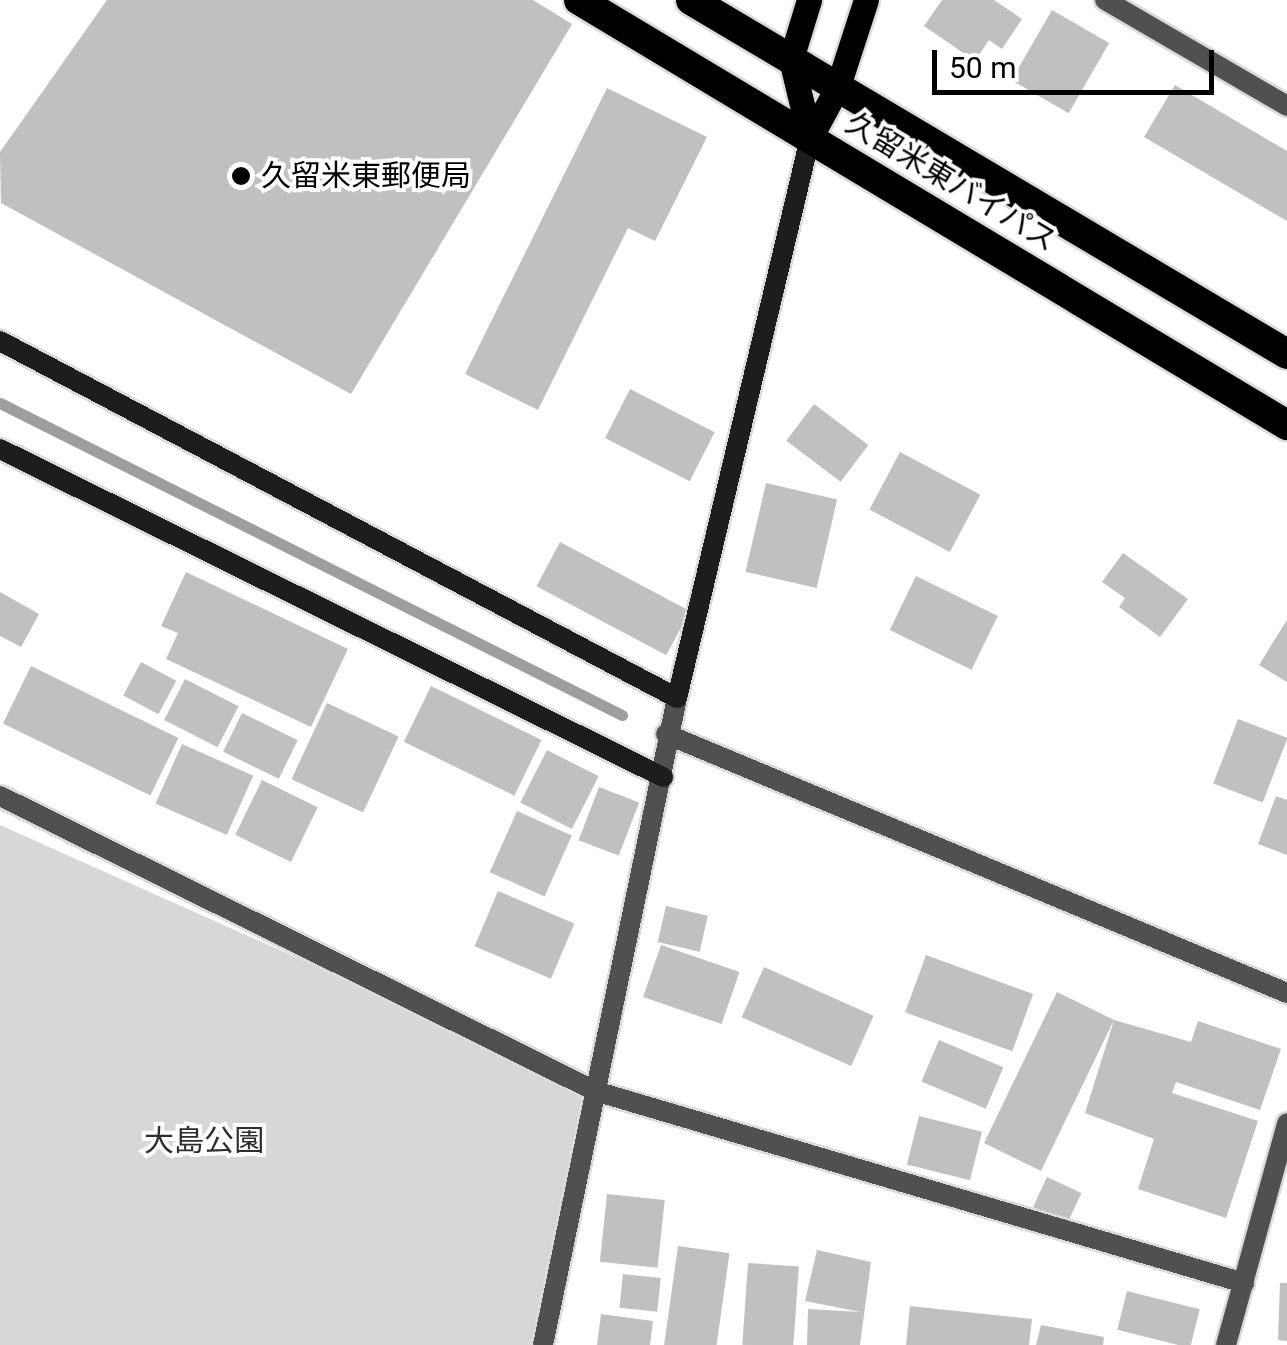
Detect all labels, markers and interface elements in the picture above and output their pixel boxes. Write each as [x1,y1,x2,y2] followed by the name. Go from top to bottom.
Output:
[937,30,1220,92] scale bar
[949,50,1016,85] text: 50 m
[839,105,1063,259] street label: 久留米東バイパス
[261,158,471,194] place label: 久留米東郵便局
[230,165,252,187] marker: 久留米東郵便局
[144,1123,264,1159] park label: 大島公園

